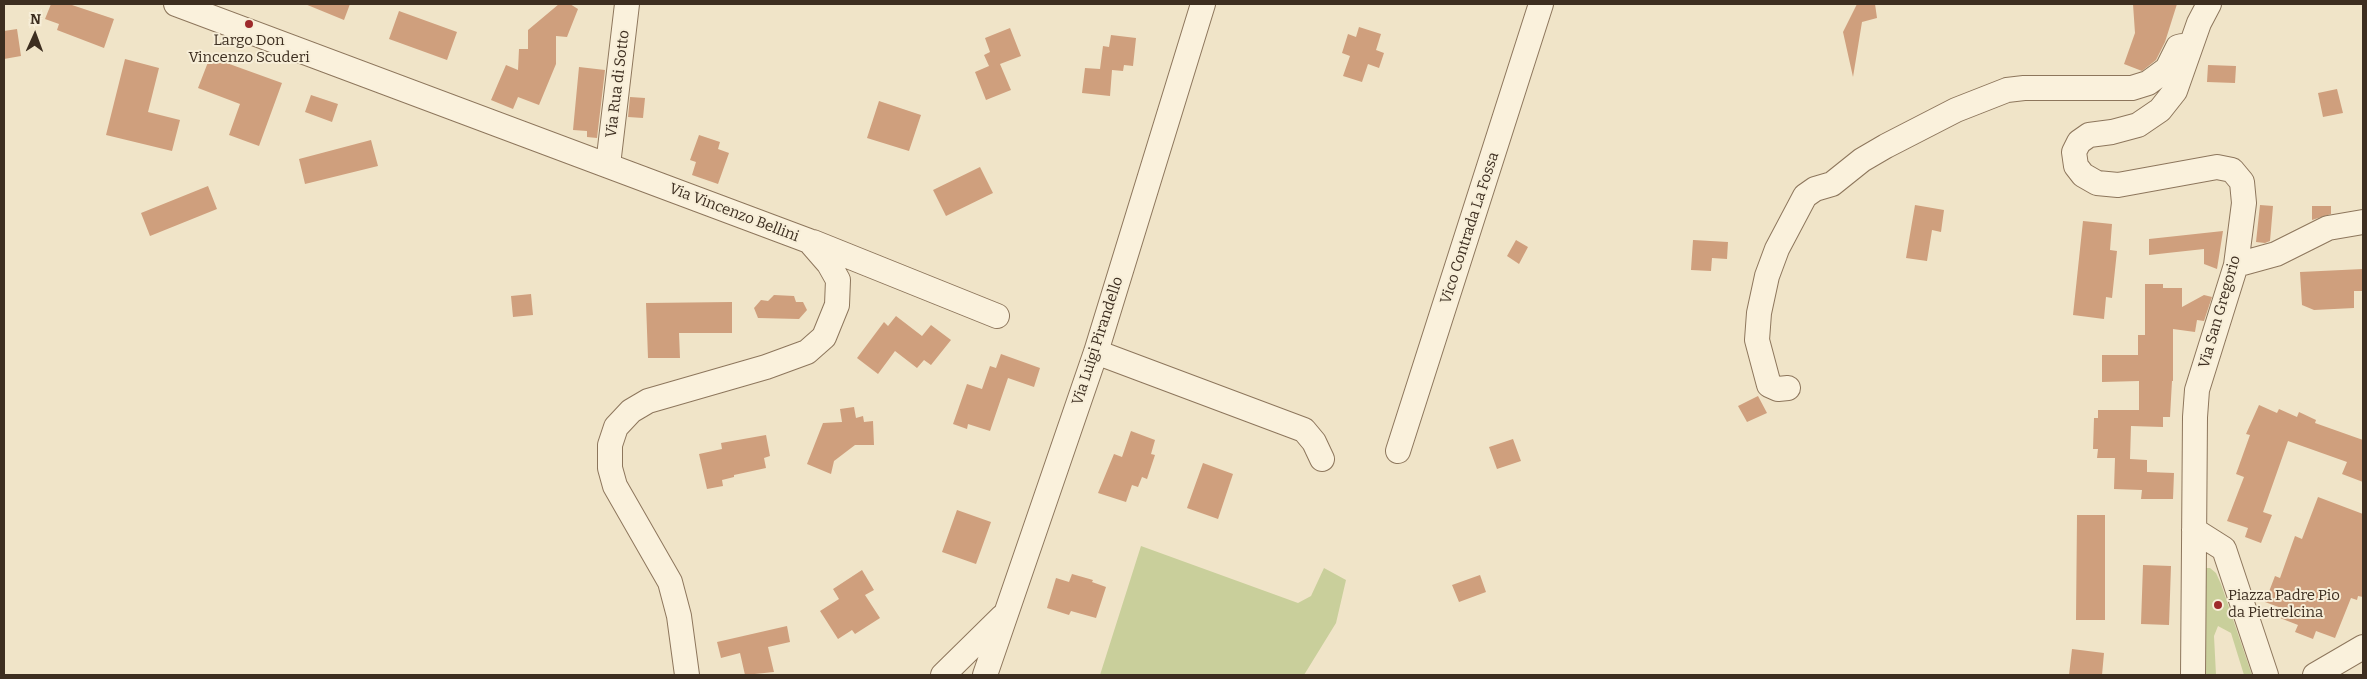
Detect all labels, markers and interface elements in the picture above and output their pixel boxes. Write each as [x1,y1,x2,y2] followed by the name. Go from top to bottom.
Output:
[10,10,60,60] north arrow
[30,11,41,28] text: N
[243,18,255,30] marker: Largo Don Vincenzo Scuderi
[602,29,634,139] street label: Via Rua di Sotto
[188,32,310,67] place label: Largo Don Vincenzo Scuderi
[1437,150,1503,306] street label: Vico Contrada La Fossa
[667,180,801,246] street label: Via Vincenzo Bellini
[2195,254,2245,370] street label: Via San Gregorio
[1069,274,1127,408] street label: Via Luigi Pirandello
[2228,587,2340,622] place label: Piazza Padre Pio da Pietrelcina
[2212,599,2224,611] marker: Piazza Padre Pio da Pietrelcina

